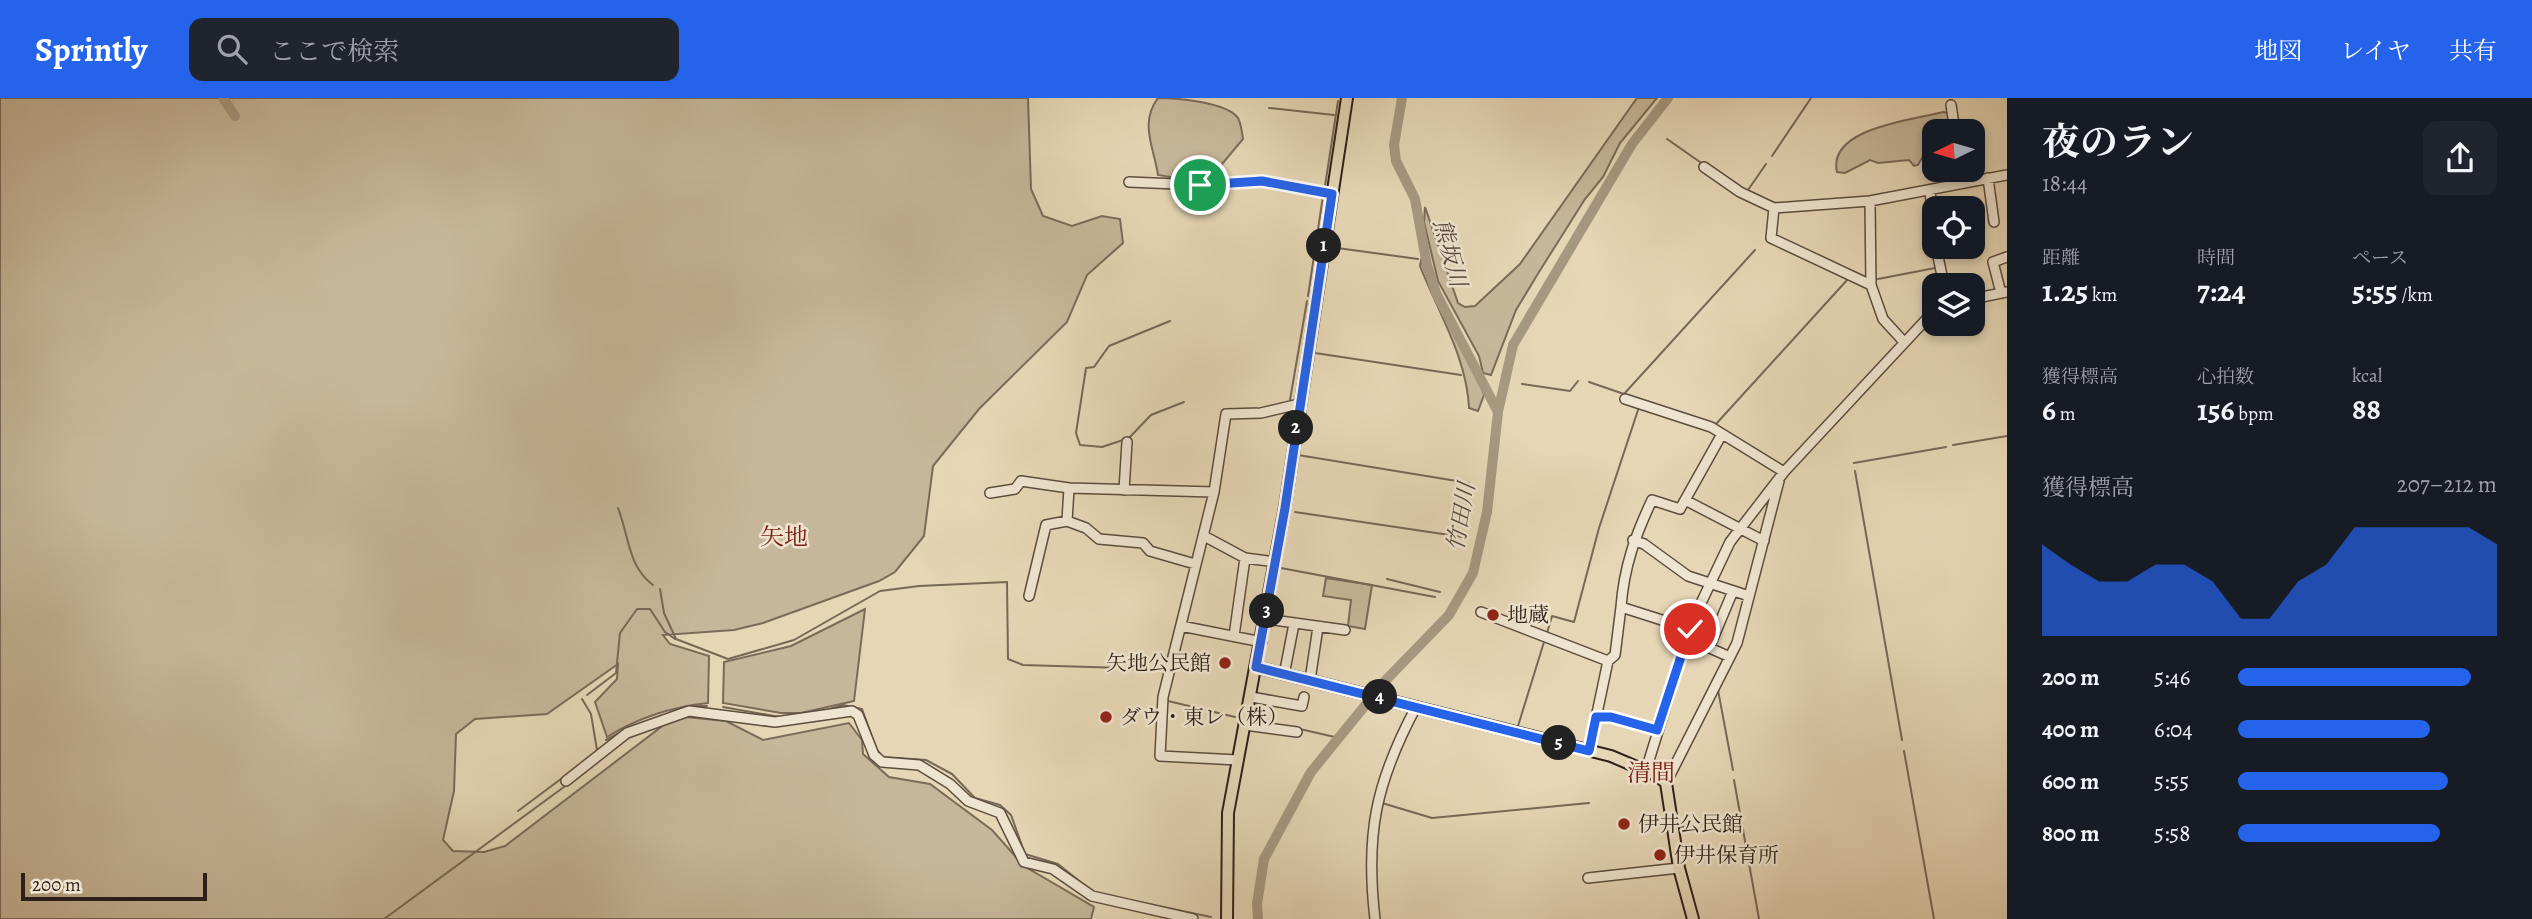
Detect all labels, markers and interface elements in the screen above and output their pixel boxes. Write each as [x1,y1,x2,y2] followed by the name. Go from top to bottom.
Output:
[189,18,679,81] search box
[35,27,147,72] text: Sprintly
[213,30,251,68] icon: search
[269,34,399,69] text: ここで検索
[2254,35,2302,67] text: 地図
[2340,35,2411,67] text: レイヤ
[2449,35,2497,67] text: 共有
[2042,116,2194,168] text: 夜のラン
[1922,119,1984,182] north arrow
[1922,119,1985,336] map controls
[2423,121,2497,195] button: share
[1170,155,1230,215] pin
[1181,166,1219,204] icon: arrive
[2042,168,2087,199] text: 18:44
[1922,196,1985,259] button: locate
[1426,216,1475,293] water label: 熊坂川
[1306,228,1342,264] pin: 1
[1320,232,1327,258] text: 1
[2042,245,2080,271] text: 距離
[2197,245,2235,271] text: 時間
[2352,245,2408,271] text: ペース
[2042,271,2088,311] text: 1.25
[2197,271,2246,311] text: 7:24
[2352,271,2398,311] text: 5:55
[1922,273,1985,336] button: layers
[2088,282,2117,308] text: km
[2398,282,2433,308] text: /km
[2352,363,2382,389] text: kcal
[2042,364,2118,390] text: 獲得標高
[2197,364,2254,390] text: 心拍数
[2352,389,2381,429] text: 88
[2042,390,2056,430] text: 6
[2197,390,2235,430] text: 156
[2056,401,2076,427] text: m
[2235,401,2274,427] text: bpm
[1278,410,1314,446] pin: 2
[1291,414,1300,440] text: 2
[2397,469,2497,500] text: 207–212 m
[2042,472,2134,503] text: 獲得標高
[1440,477,1483,554] water label: 竹田川
[760,521,808,553] district label: 矢地
[1250,594,1284,628] pin: 3
[1262,597,1271,623] text: 3
[1660,599,1720,659] pin
[1507,601,1549,629] place label: 地蔵
[1485,607,1501,623] marker: 地蔵
[1671,610,1709,648] icon: check
[1106,649,1211,677] place label: 矢地公民館
[1217,655,1233,671] marker: 矢地公民館
[2042,662,2100,693] text: 200 m
[2154,662,2190,693] text: 5:46
[1362,680,1398,714] pin: 4
[1375,683,1384,709] text: 4
[1120,703,1288,731] place label: ダウ・東レ（株）
[1098,709,1114,725] marker: ダウ・東レ（株）
[2042,714,2099,745] text: 400 m
[2154,714,2193,745] text: 6:04
[1542,726,1576,760] pin: 5
[1554,729,1563,755] text: 5
[1627,757,1675,789] district label: 清間
[2042,766,2099,797] text: 600 m
[2154,766,2189,797] text: 5:55
[1638,810,1743,838] place label: 伊井公民館
[1616,816,1632,832] marker: 伊井公民館
[2042,818,2099,849] text: 800 m
[2154,818,2190,849] text: 5:58
[1674,841,1779,869] place label: 伊井保育所
[1652,847,1668,863] marker: 伊井保育所
[21,870,206,902] scale bar
[32,872,81,898] text: 200 m

